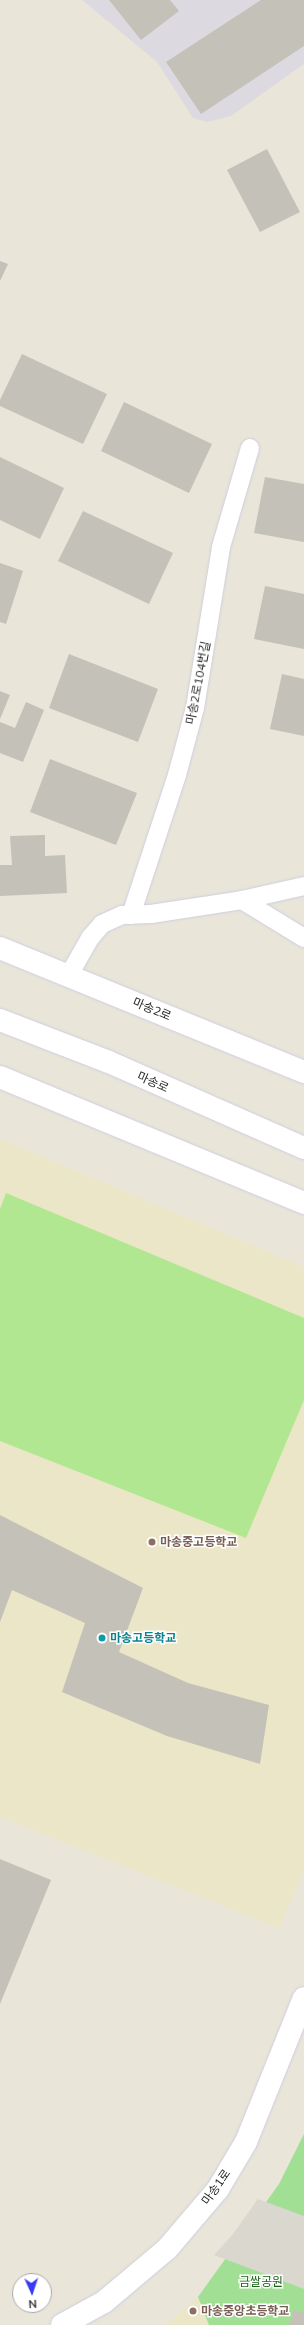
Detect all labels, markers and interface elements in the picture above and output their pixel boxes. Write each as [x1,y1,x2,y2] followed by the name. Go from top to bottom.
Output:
[183,640,213,726] street label: 마송2로104번길
[131,994,173,1024] street label: 마송2로
[135,1069,171,1095] street label: 마송로
[160,1535,237,1549] place label: 마송중고등학교
[147,1537,157,1547] marker: 마송중고등학교
[110,1631,176,1645] place label: 마송고등학교
[97,1633,107,1643] marker: 마송고등학교
[199,2166,233,2208] street label: 마송1로
[12,2273,52,2313] north arrow
[239,2275,283,2289] park label: 금쌀공원
[28,2297,37,2311] text: N
[201,2304,289,2318] place label: 마송중앙초등학교
[188,2306,198,2316] marker: 마송중앙초등학교

